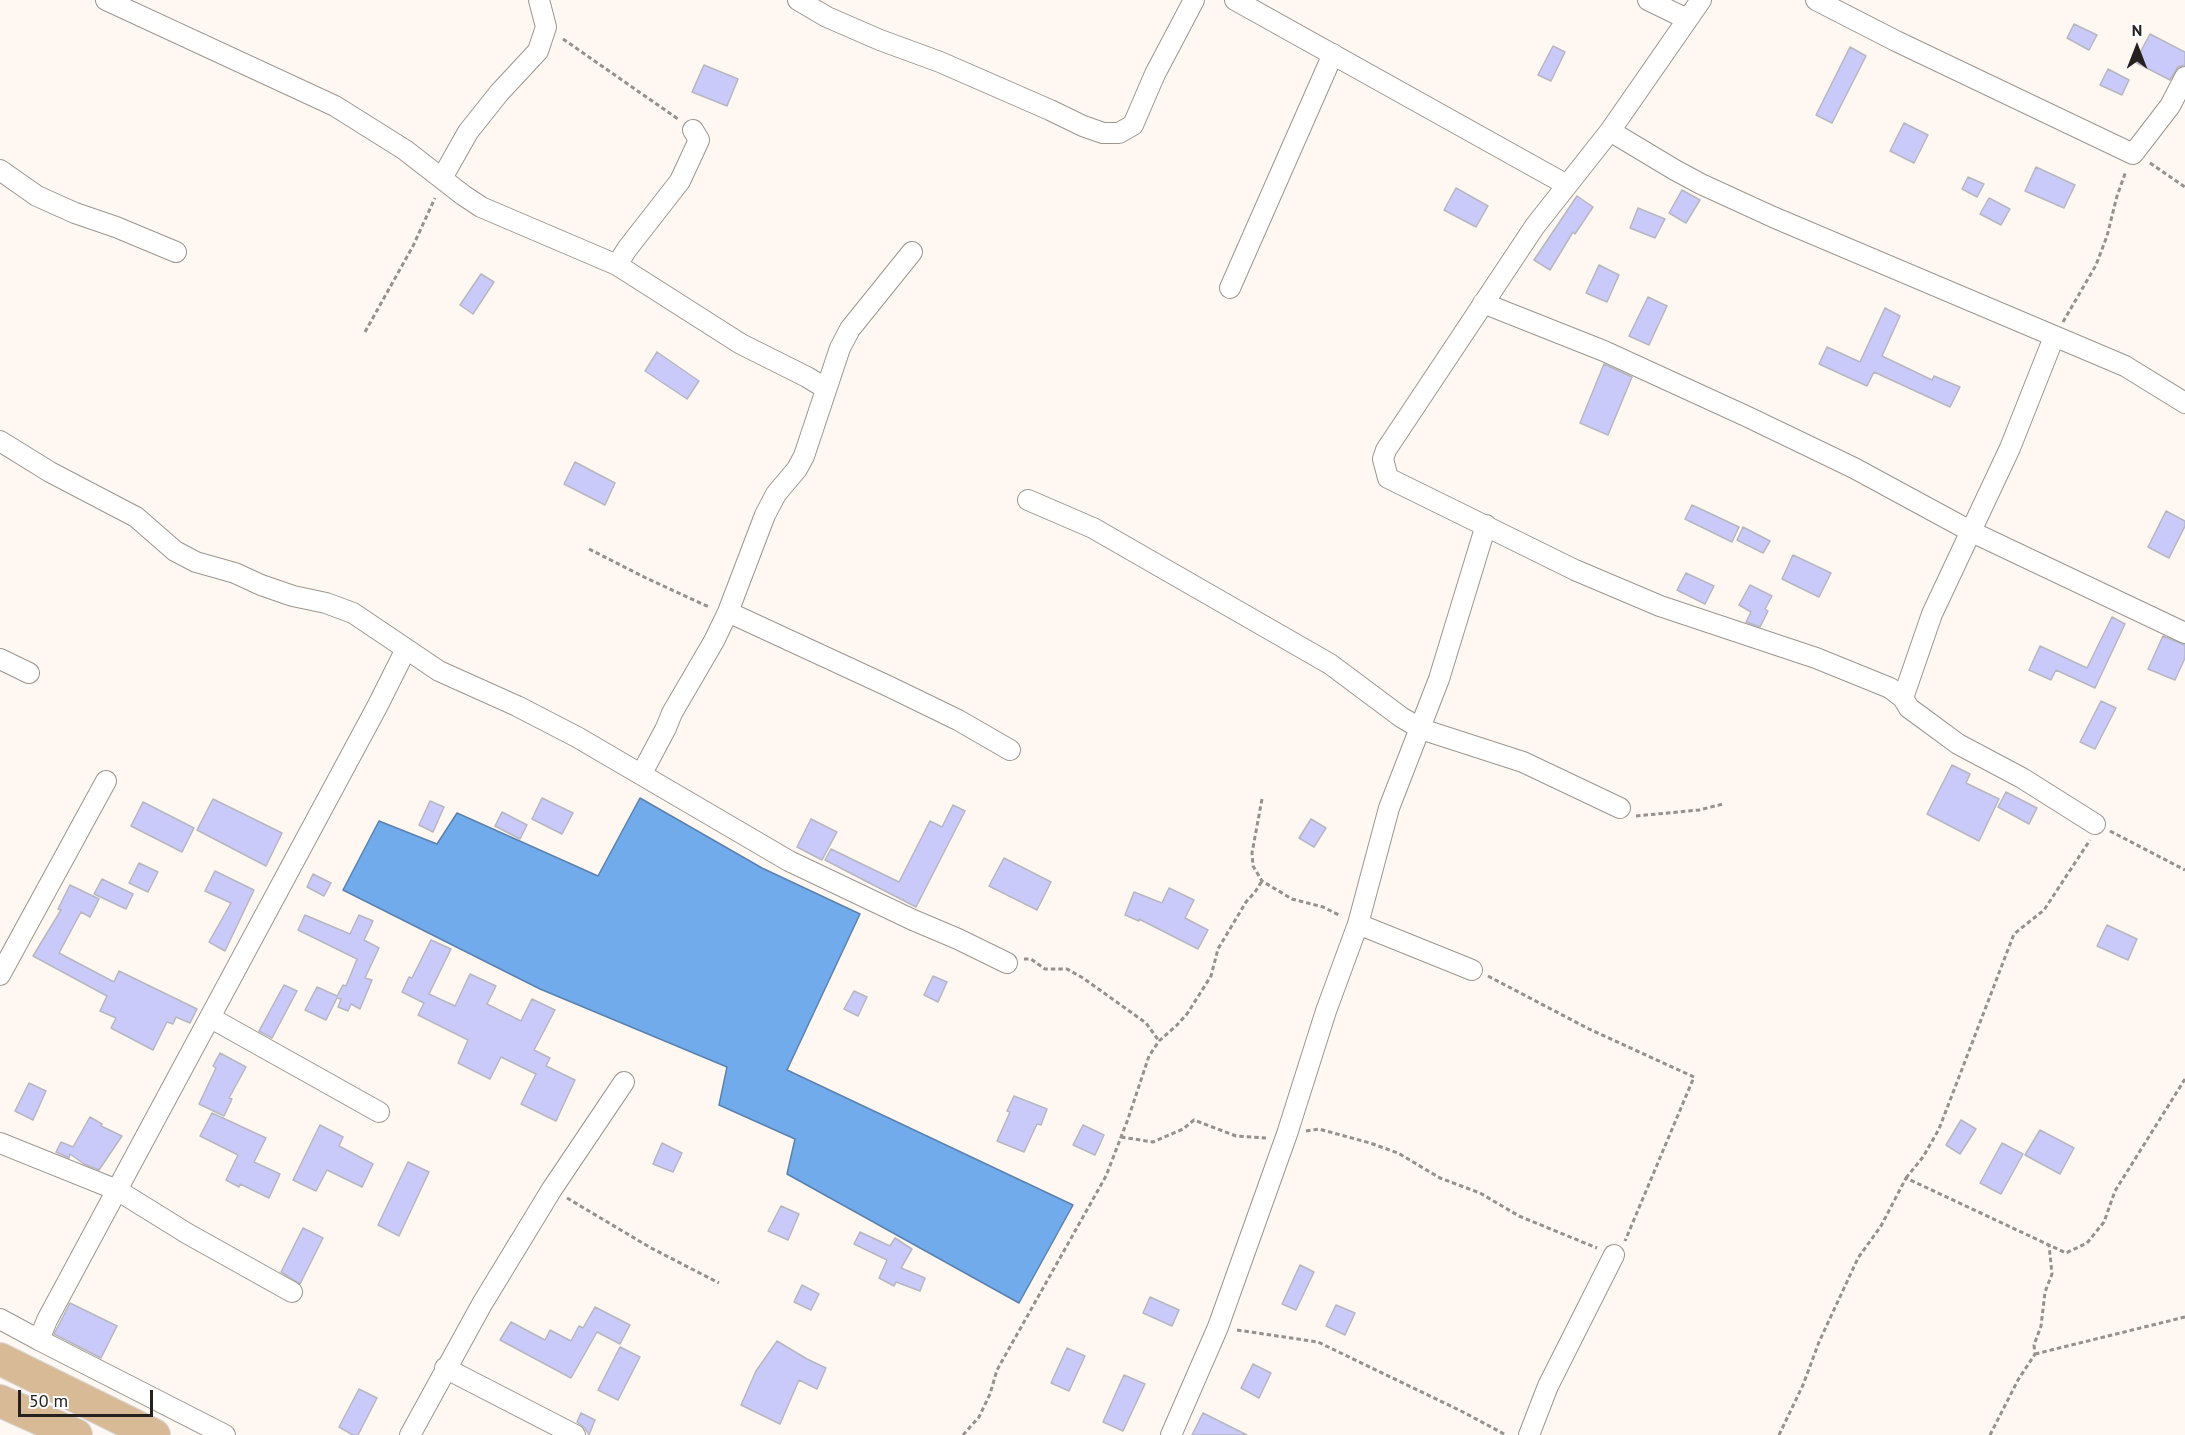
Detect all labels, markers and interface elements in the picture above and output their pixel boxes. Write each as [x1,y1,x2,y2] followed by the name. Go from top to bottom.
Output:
[2107,18,2167,78] north arrow
[2132,20,2142,40] text: N
[21,1378,156,1416] scale bar
[29,1389,68,1412] text: 50 m

